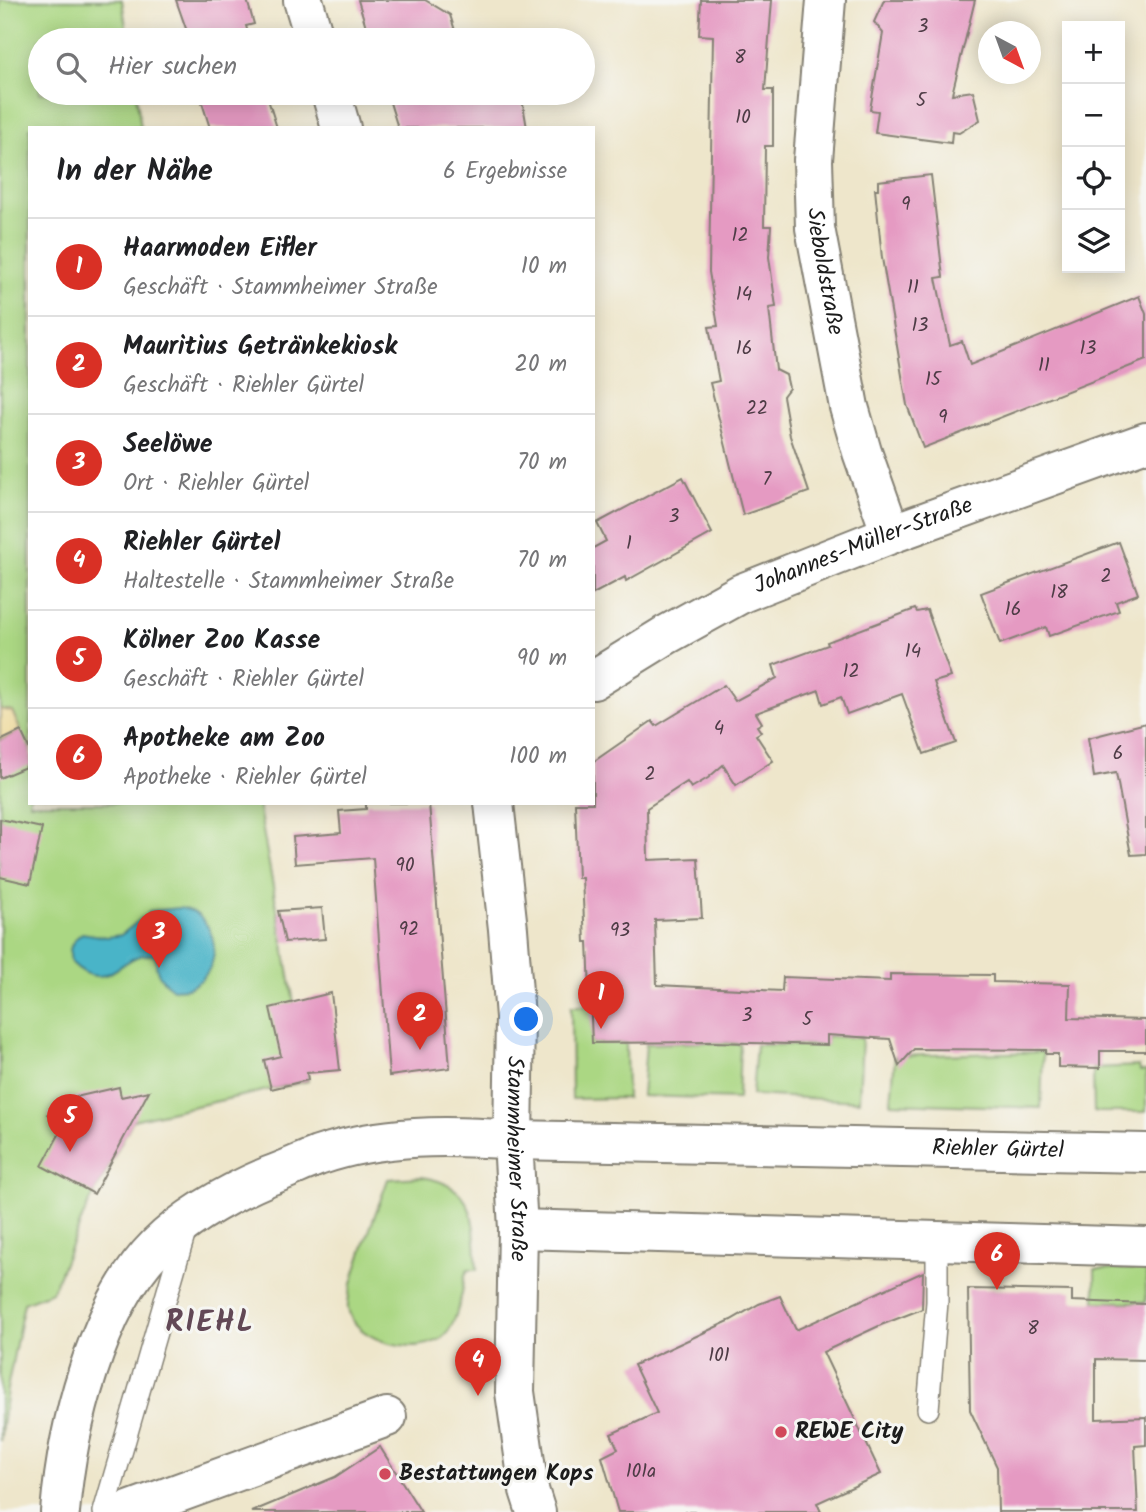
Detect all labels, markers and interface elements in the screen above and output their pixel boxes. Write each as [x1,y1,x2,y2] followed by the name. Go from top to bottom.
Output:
[918,12,929,42] house number: 3
[978,21,1041,84] north arrow
[1062,21,1125,273] map controls
[1062,21,1125,84] button: +
[28,28,595,105] search box
[734,43,746,73] house number: 8
[108,46,237,88] text: Hier suchen
[52,48,90,86] icon: search
[1062,84,1125,147] button: −
[916,86,928,116] house number: 5
[735,103,751,133] house number: 10
[1062,147,1125,210] button: locate
[56,148,213,196] text: In der Nähe
[443,154,567,190] text: 6 Ergebnisse
[901,190,911,220] house number: 9
[796,208,853,338] street label: Sieboldstraße
[1062,210,1125,273] button: layers
[731,221,749,251] house number: 12
[123,228,317,270] text: Haarmoden Eifler
[76,249,82,285] text: 1
[521,249,567,285] text: 10 m
[123,270,438,306] text: Geschäft · Stammheimer Straße
[907,273,919,303] house number: 11
[736,280,752,310] house number: 14
[912,311,929,341] house number: 13
[123,326,397,368] text: Mauritius Getränkekiosk
[736,334,752,364] house number: 16
[1080,334,1097,364] house number: 13
[72,347,86,383] text: 2
[515,347,567,383] text: 20 m
[1038,351,1050,381] house number: 11
[925,365,943,395] house number: 15
[123,368,364,404] text: Geschäft · Riehler Gürtel
[746,394,768,424] house number: 22
[938,403,948,433] house number: 9
[123,424,213,466] text: Seelöwe
[73,445,85,481] text: 3
[517,445,567,481] text: 70 m
[763,465,773,495] house number: 7
[123,466,309,502] text: Ort · Riehler Gürtel
[749,488,978,604] street label: Johannes-Müller-Straße
[669,502,680,532] house number: 3
[123,522,280,564] text: Riehler Gürtel
[626,529,632,559] house number: 1
[73,543,85,579] text: 4
[517,543,567,579] text: 70 m
[1100,562,1112,592] house number: 2
[123,564,454,600] text: Haltestelle · Stammheimer Straße
[1050,578,1068,608] house number: 18
[1005,595,1021,625] house number: 16
[123,620,320,662] text: Kölner Zoo Kasse
[905,637,921,667] house number: 14
[73,641,85,677] text: 5
[517,641,567,677] text: 90 m
[842,657,860,687] house number: 12
[123,662,364,698] text: Geschäft · Riehler Gürtel
[714,714,724,744] house number: 4
[123,718,325,760] text: Apotheke am Zoo
[73,739,85,775] text: 6
[509,739,567,775] text: 100 m
[1113,739,1123,769] house number: 6
[123,760,367,796] text: Apotheke · Riehler Gürtel
[644,760,656,790] house number: 2
[396,851,414,881] house number: 90
[136,910,182,968] pin: 3
[399,915,419,945] house number: 92
[610,916,630,946] house number: 93
[578,971,624,1029] pin: 1
[397,992,443,1050] pin: 2
[742,1001,753,1031] house number: 3
[509,1002,543,1036] your location
[802,1005,814,1035] house number: 5
[495,1056,536,1262] street label: Stammheimer Straße
[47,1094,93,1152] pin: 5
[931,1131,1065,1169] street label: Riehler Gürtel
[974,1232,1020,1290] pin: 6
[165,1299,255,1347] district label: RIEHL
[1027,1314,1039,1344] house number: 8
[455,1338,501,1396] pin: 4
[708,1341,730,1371] house number: 101
[795,1414,904,1450] place label: REWE City
[773,1424,789,1440] marker: REWE City
[399,1456,594,1492] place label: Bestattungen Kops
[626,1457,656,1487] house number: 101a
[377,1466,393,1482] marker: Bestattungen Kops

